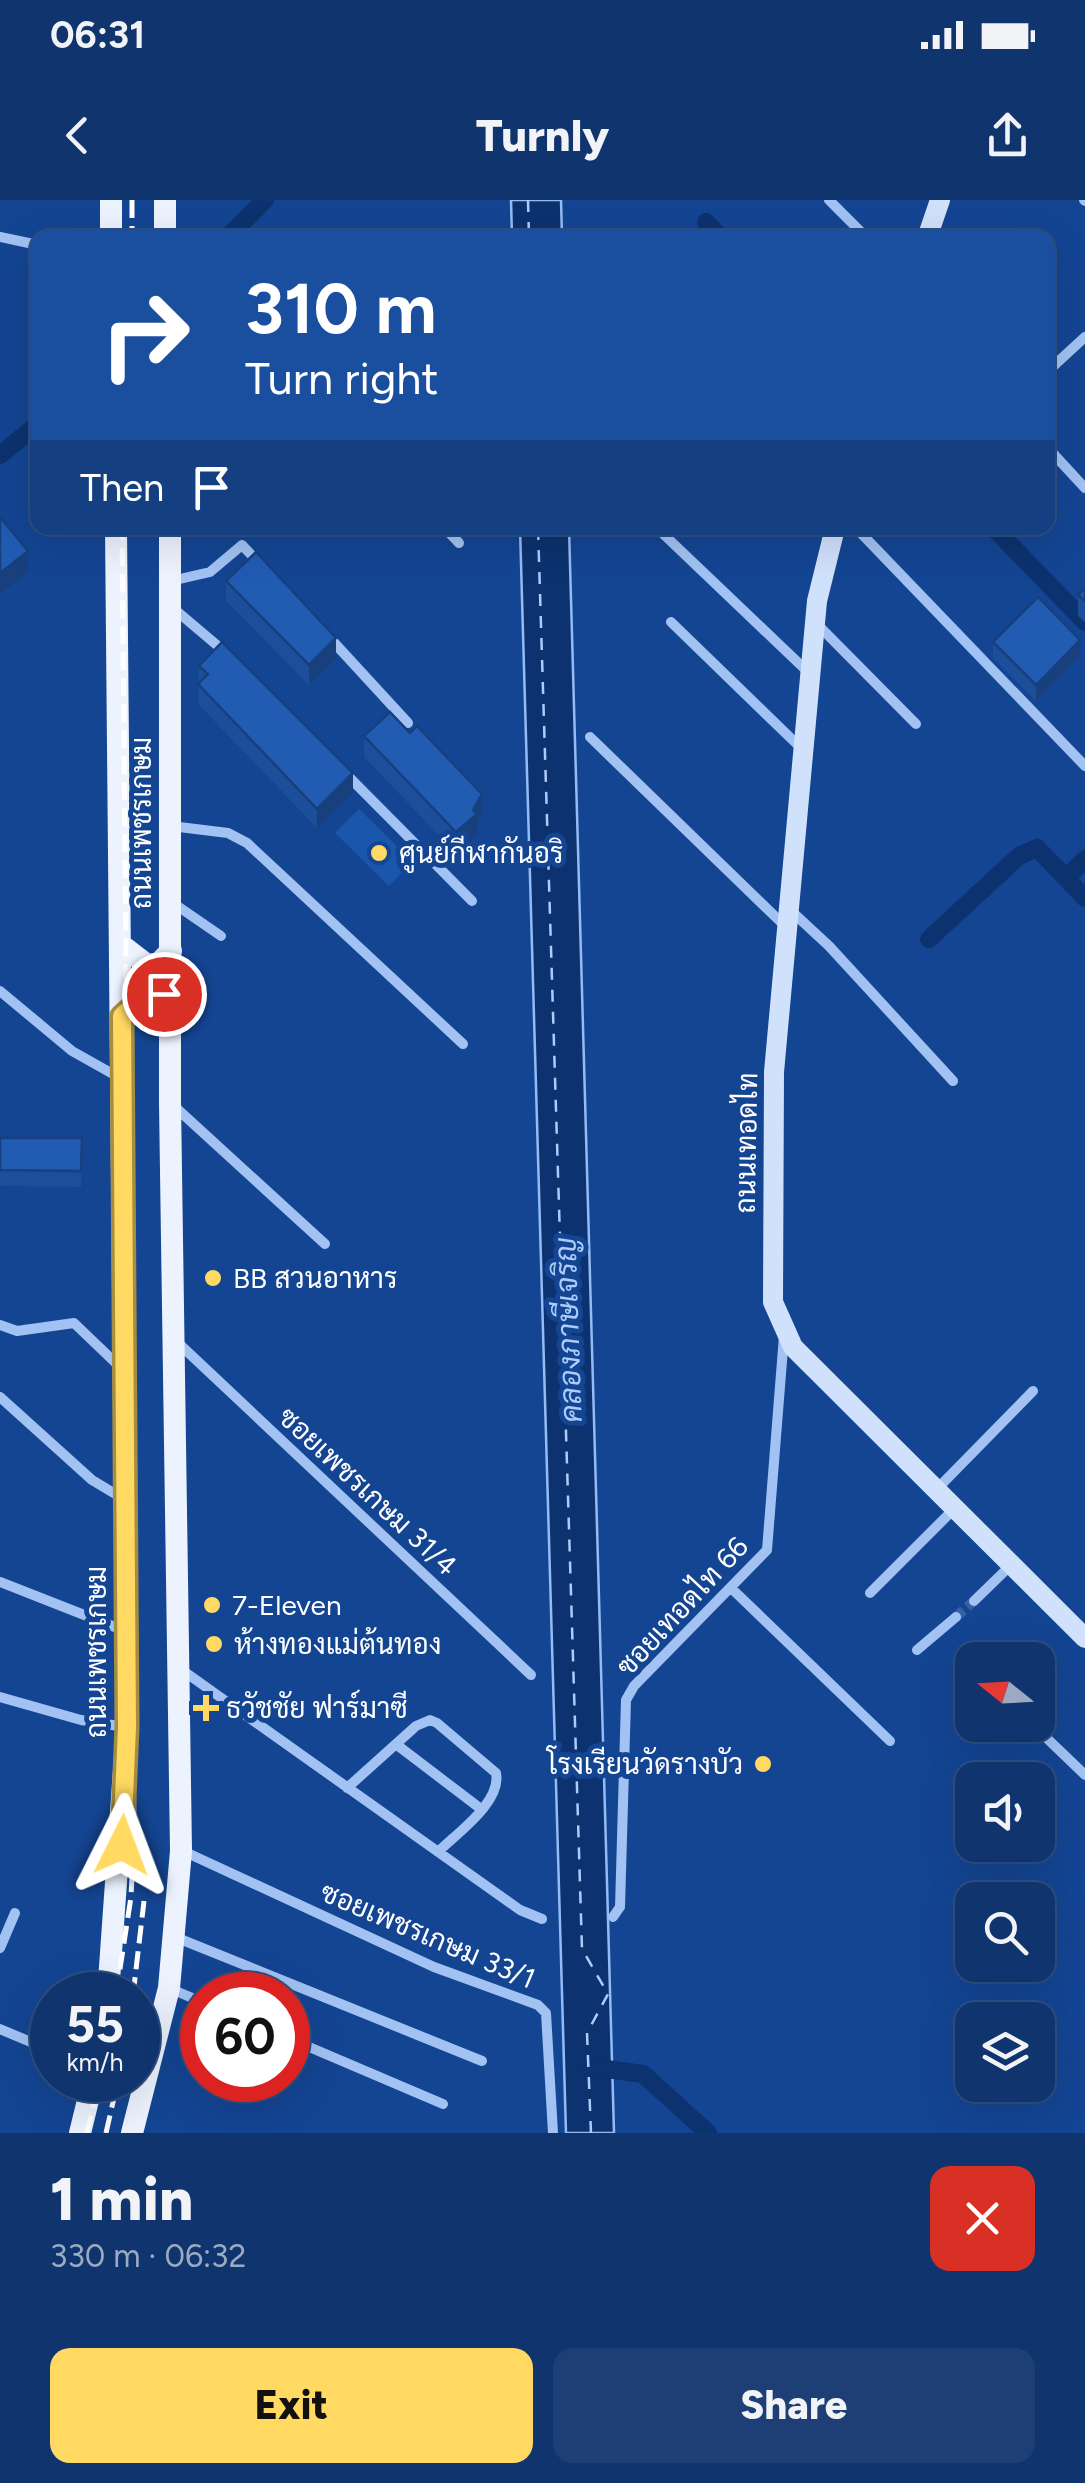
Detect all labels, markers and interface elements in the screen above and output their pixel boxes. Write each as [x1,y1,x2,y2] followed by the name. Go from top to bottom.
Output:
[50,12,145,58] text: 06:31
[50,108,105,163] icon: back
[476,108,609,162] text: Turnly
[980,108,1035,163] icon: share
[245,266,437,351] text: 310 m
[80,270,210,400] icon: right
[245,351,438,405] text: Turn right
[184,460,239,515] icon: arrive
[80,465,164,511] text: Then
[124,737,158,909] street label: ถนนเพชรเกษม
[399,834,564,873] place label: ศูนย์กีฬากันอริ
[368,842,390,864] marker: ศูนย์กีฬากันอริ
[122,952,207,1037] pin
[137,967,192,1022] icon: arrive
[726,1072,764,1214] street label: ถนนเทอดไท
[546,1237,590,1423] water label: คลองภาษีเจริญ
[233,1261,398,1295] place label: BB สวนอาหาร
[202,1267,224,1289] marker: BB สวนอาหาร
[272,1399,464,1583] street label: ซอยเพชรเกษม 31/4
[608,1528,755,1683] street label: ซอยเทอดไท 66
[79,1566,113,1738] street label: ถนนเพชรเกษม
[232,1588,342,1622] place label: 7-Eleven
[201,1594,223,1616] marker: 7-Eleven
[234,1626,441,1661] place label: ห้างทองแม่ต้นทอง
[203,1633,225,1655] marker: ห้างทองแม่ต้นทอง
[955,1642,1055,1742] north arrow
[955,1642,1055,2102] map controls
[226,1689,408,1725] place label: ธวัชชัย ฟาร์มาซี
[195,1697,217,1719] marker: ธวัชชัย ฟาร์มาซี
[545,1745,743,1781] place label: โรงเรียนวัดรางบัว
[752,1753,774,1775] marker: โรงเรียนวัดรางบัว
[955,1762,1055,1862] button: sound
[70,1793,174,1897] position arrow
[316,1874,540,1996] street label: ซอยเพชรเกษม 33/1
[955,1882,1055,1982] button: search
[180,1972,310,2102] speed limit sign: 60
[66,1994,124,2055] text: 55
[955,2002,1055,2102] button: layers
[66,2047,124,2077] text: km/h
[50,2163,193,2235] text: 1 min
[930,2166,1035,2271] button: close
[50,2237,246,2275] text: 330 m · 06:32
[50,2348,533,2463] button: Exit
[553,2348,1035,2463] button: Share

